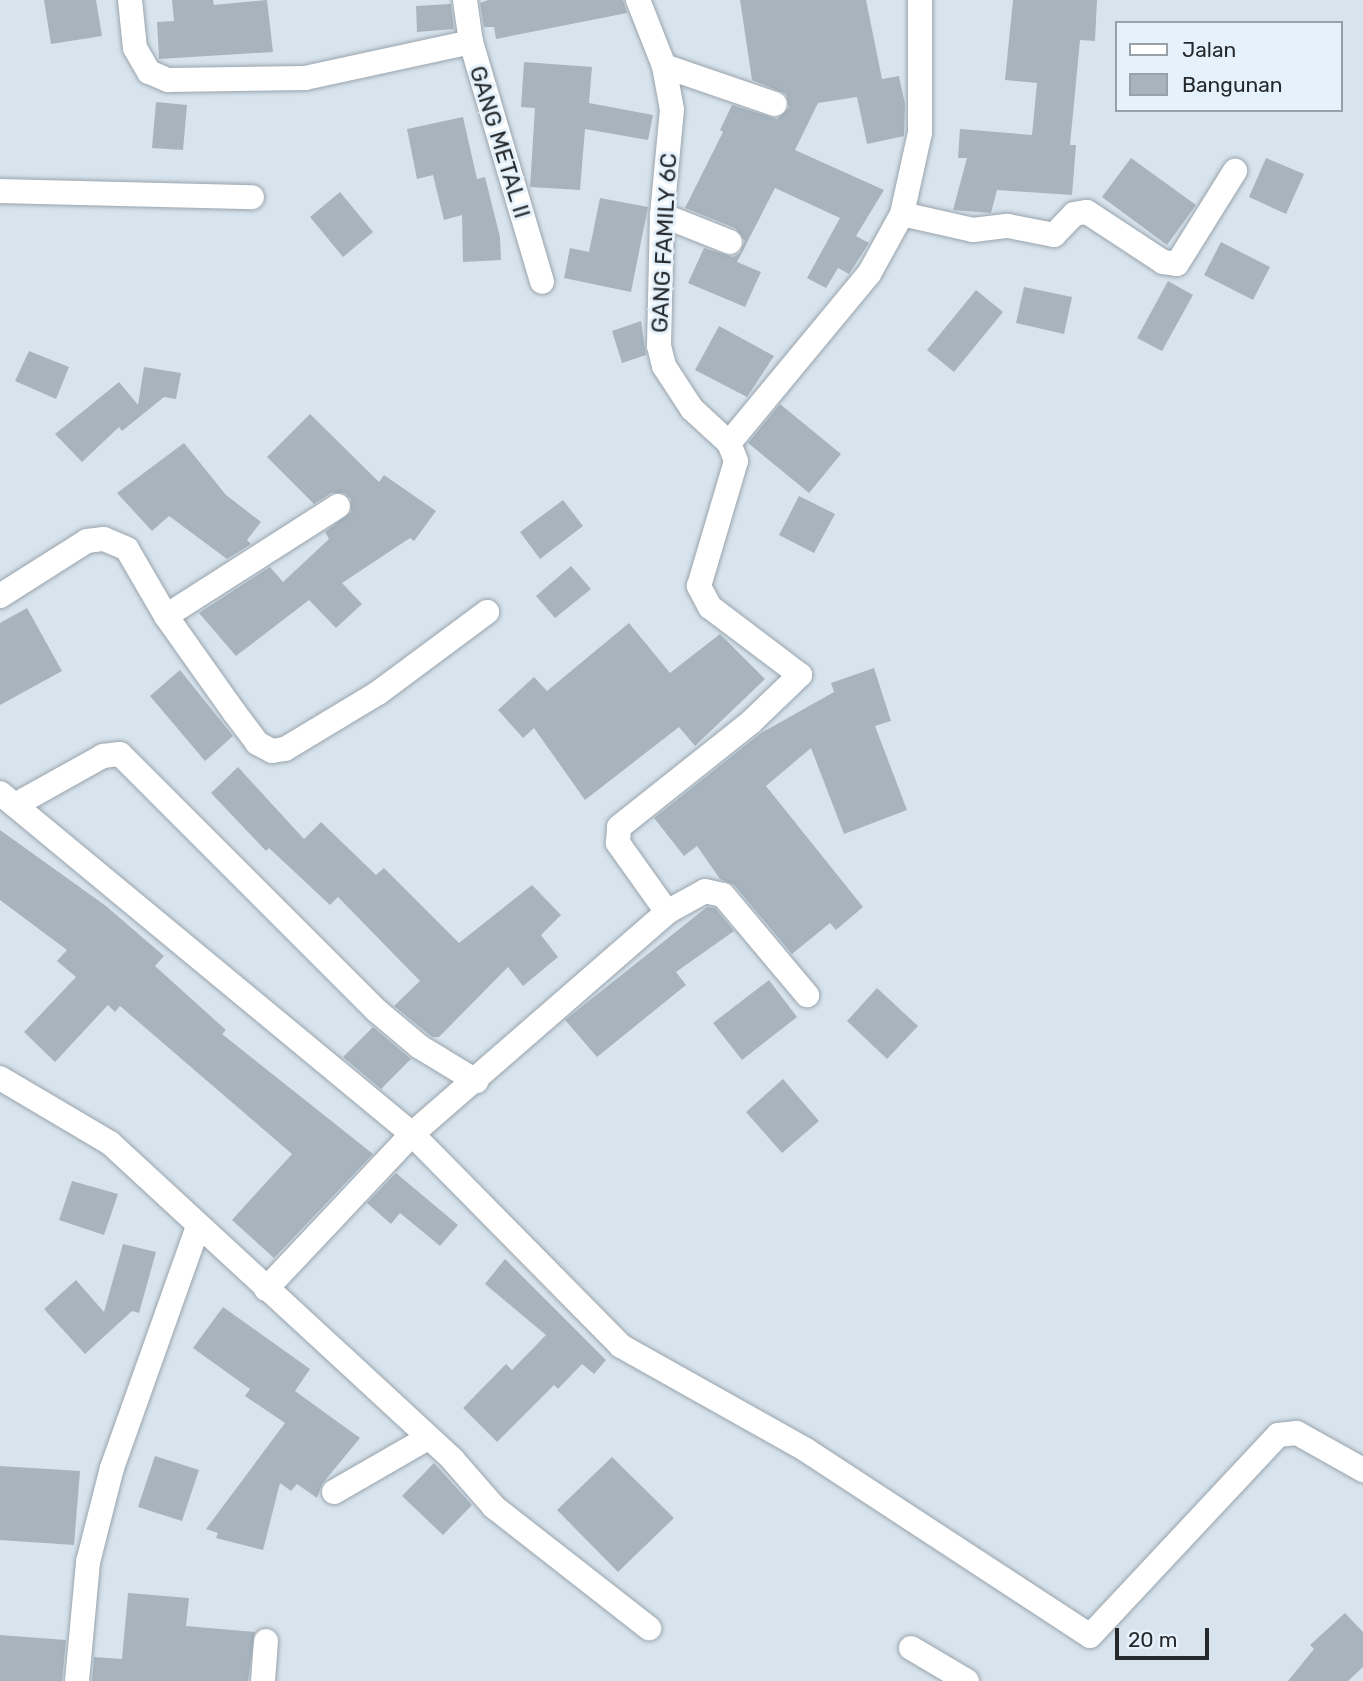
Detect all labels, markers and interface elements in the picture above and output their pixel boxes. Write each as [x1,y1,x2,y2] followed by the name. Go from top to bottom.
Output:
[1114,21,1342,112] legend
[1182,37,1236,62] text: Jalan
[464,62,536,222] street label: GANG METAL II
[1182,72,1283,97] text: Bangunan
[645,152,683,334] street label: GANG FAMILY 6C
[1118,1614,1212,1658] scale bar
[1128,1627,1177,1652] text: 20 m

